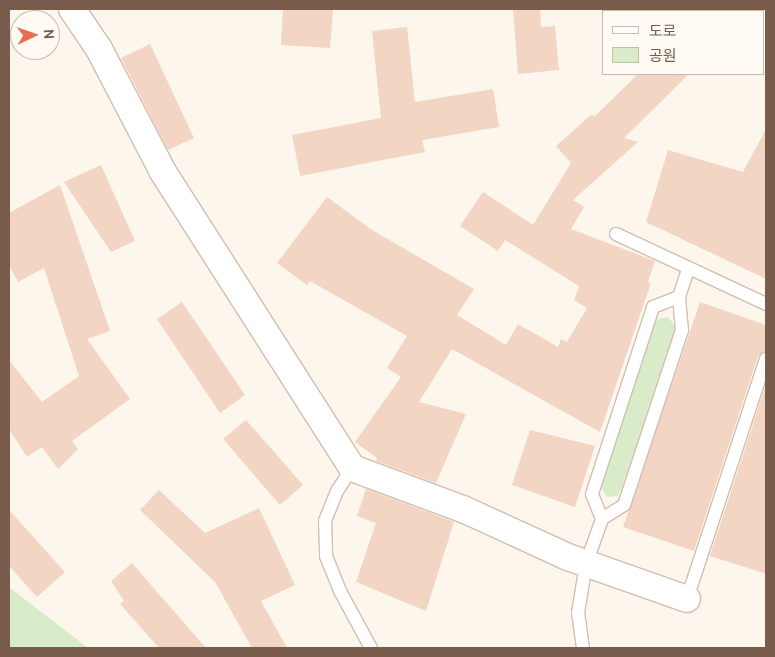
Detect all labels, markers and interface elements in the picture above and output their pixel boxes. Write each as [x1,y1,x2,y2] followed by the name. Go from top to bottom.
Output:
[10,10,60,60] north arrow
[602,10,765,75] legend
[649,22,677,40] text: 도로
[40,29,58,40] text: N
[649,47,677,65] text: 공원

